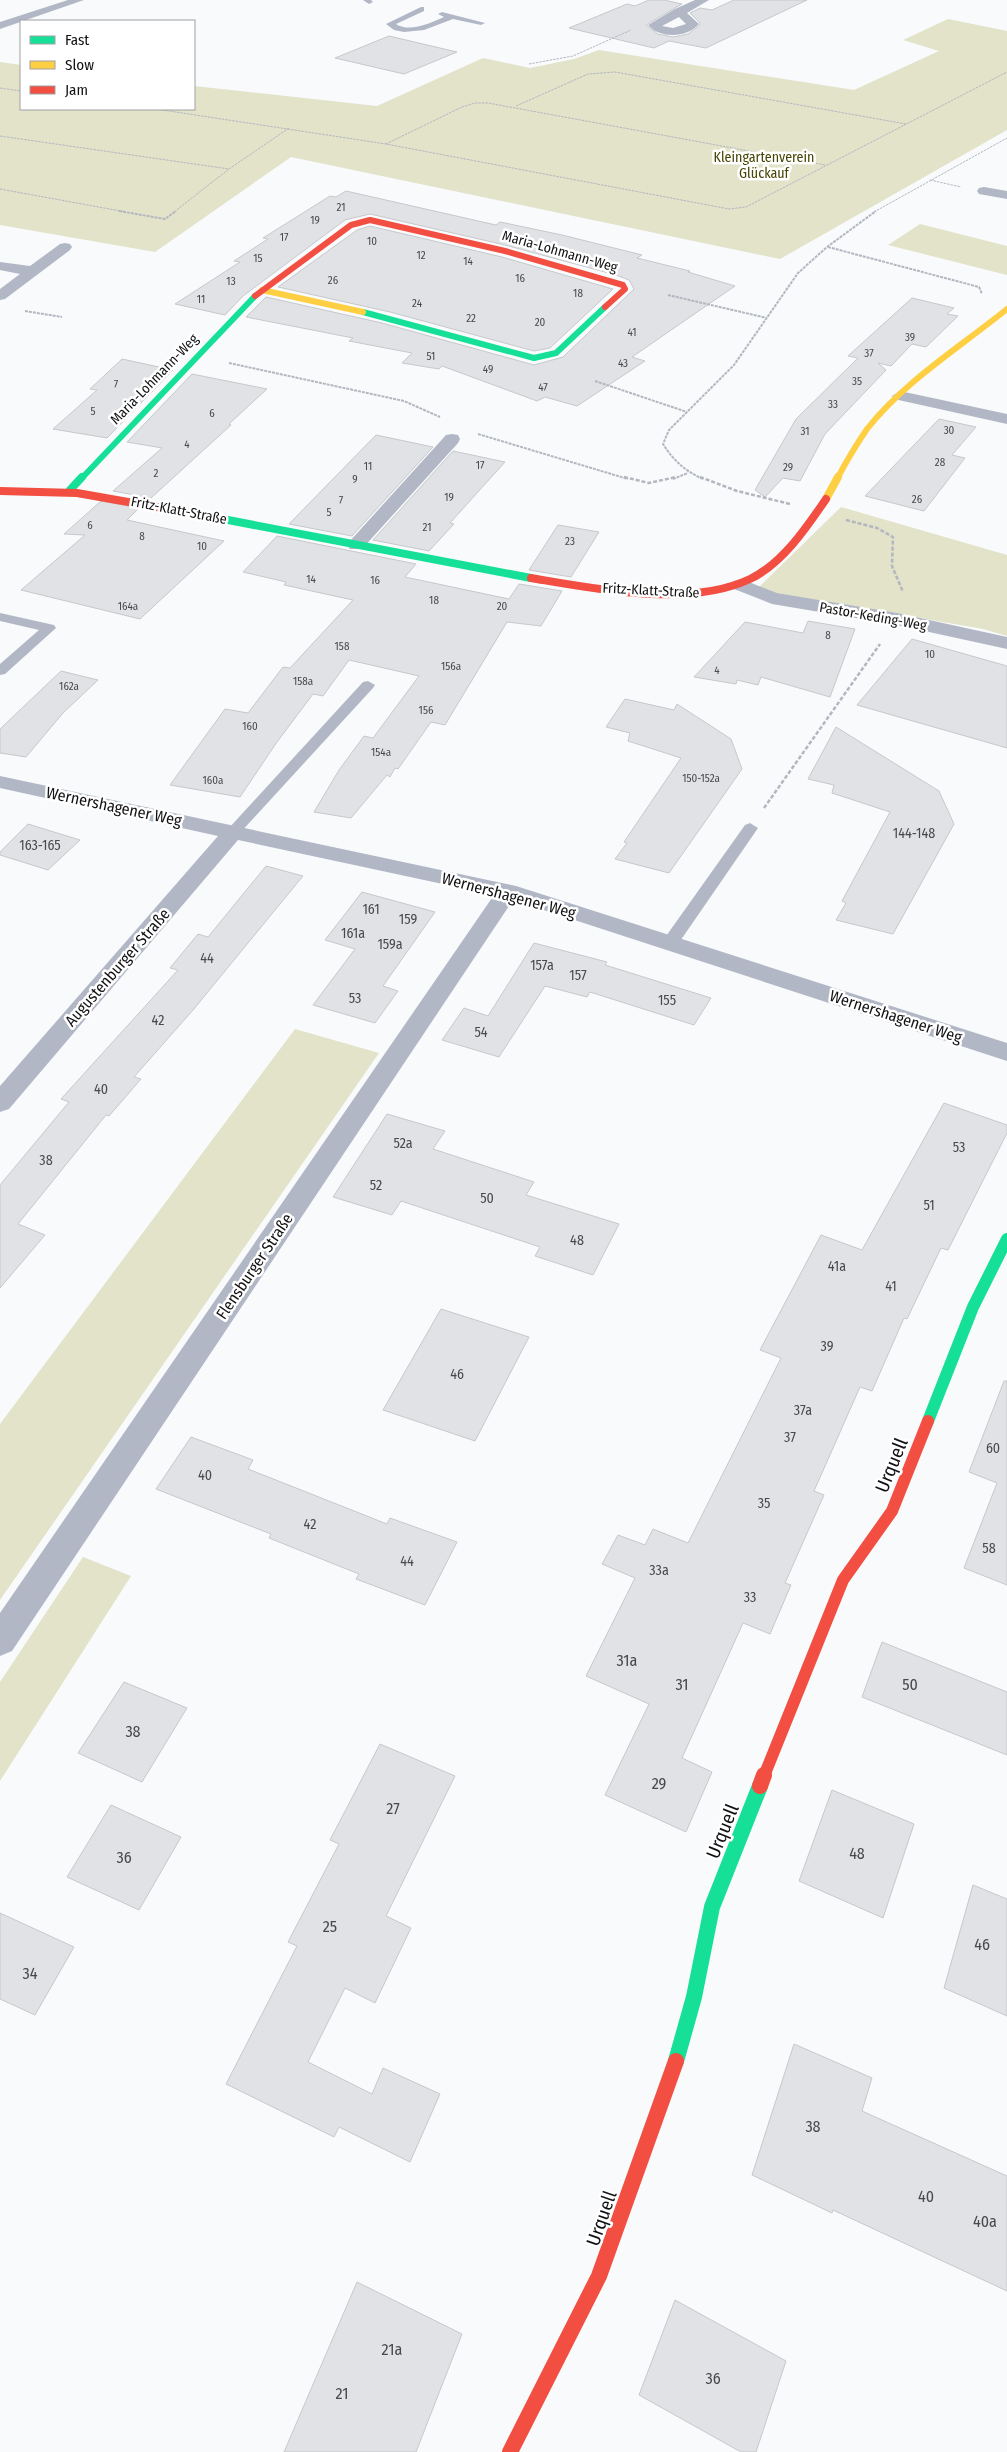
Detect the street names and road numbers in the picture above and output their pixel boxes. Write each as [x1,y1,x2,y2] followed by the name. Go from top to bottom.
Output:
[500,227,620,276] street label: Maria-Lohmann-Weg
[107,330,202,428] street label: Maria-Lohmann-Weg
[130,493,228,528] street label: Fritz-Klatt-Straße
[602,579,700,602] street label: Fritz-Klatt-Straße
[818,599,928,634] street label: Pastor-Keding-Weg
[44,783,184,830] street label: Wernershagener Weg
[440,868,578,923] street label: Wernershagener Weg
[61,904,174,1030] street label: Augustenburger Straße
[827,986,965,1047] street label: Wernershagener Weg
[212,1210,297,1323] street label: Flensburger Straße
[870,1435,913,1496] street label: Urquell
[701,1801,744,1862] street label: Urquell
[581,2188,622,2249] street label: Urquell

